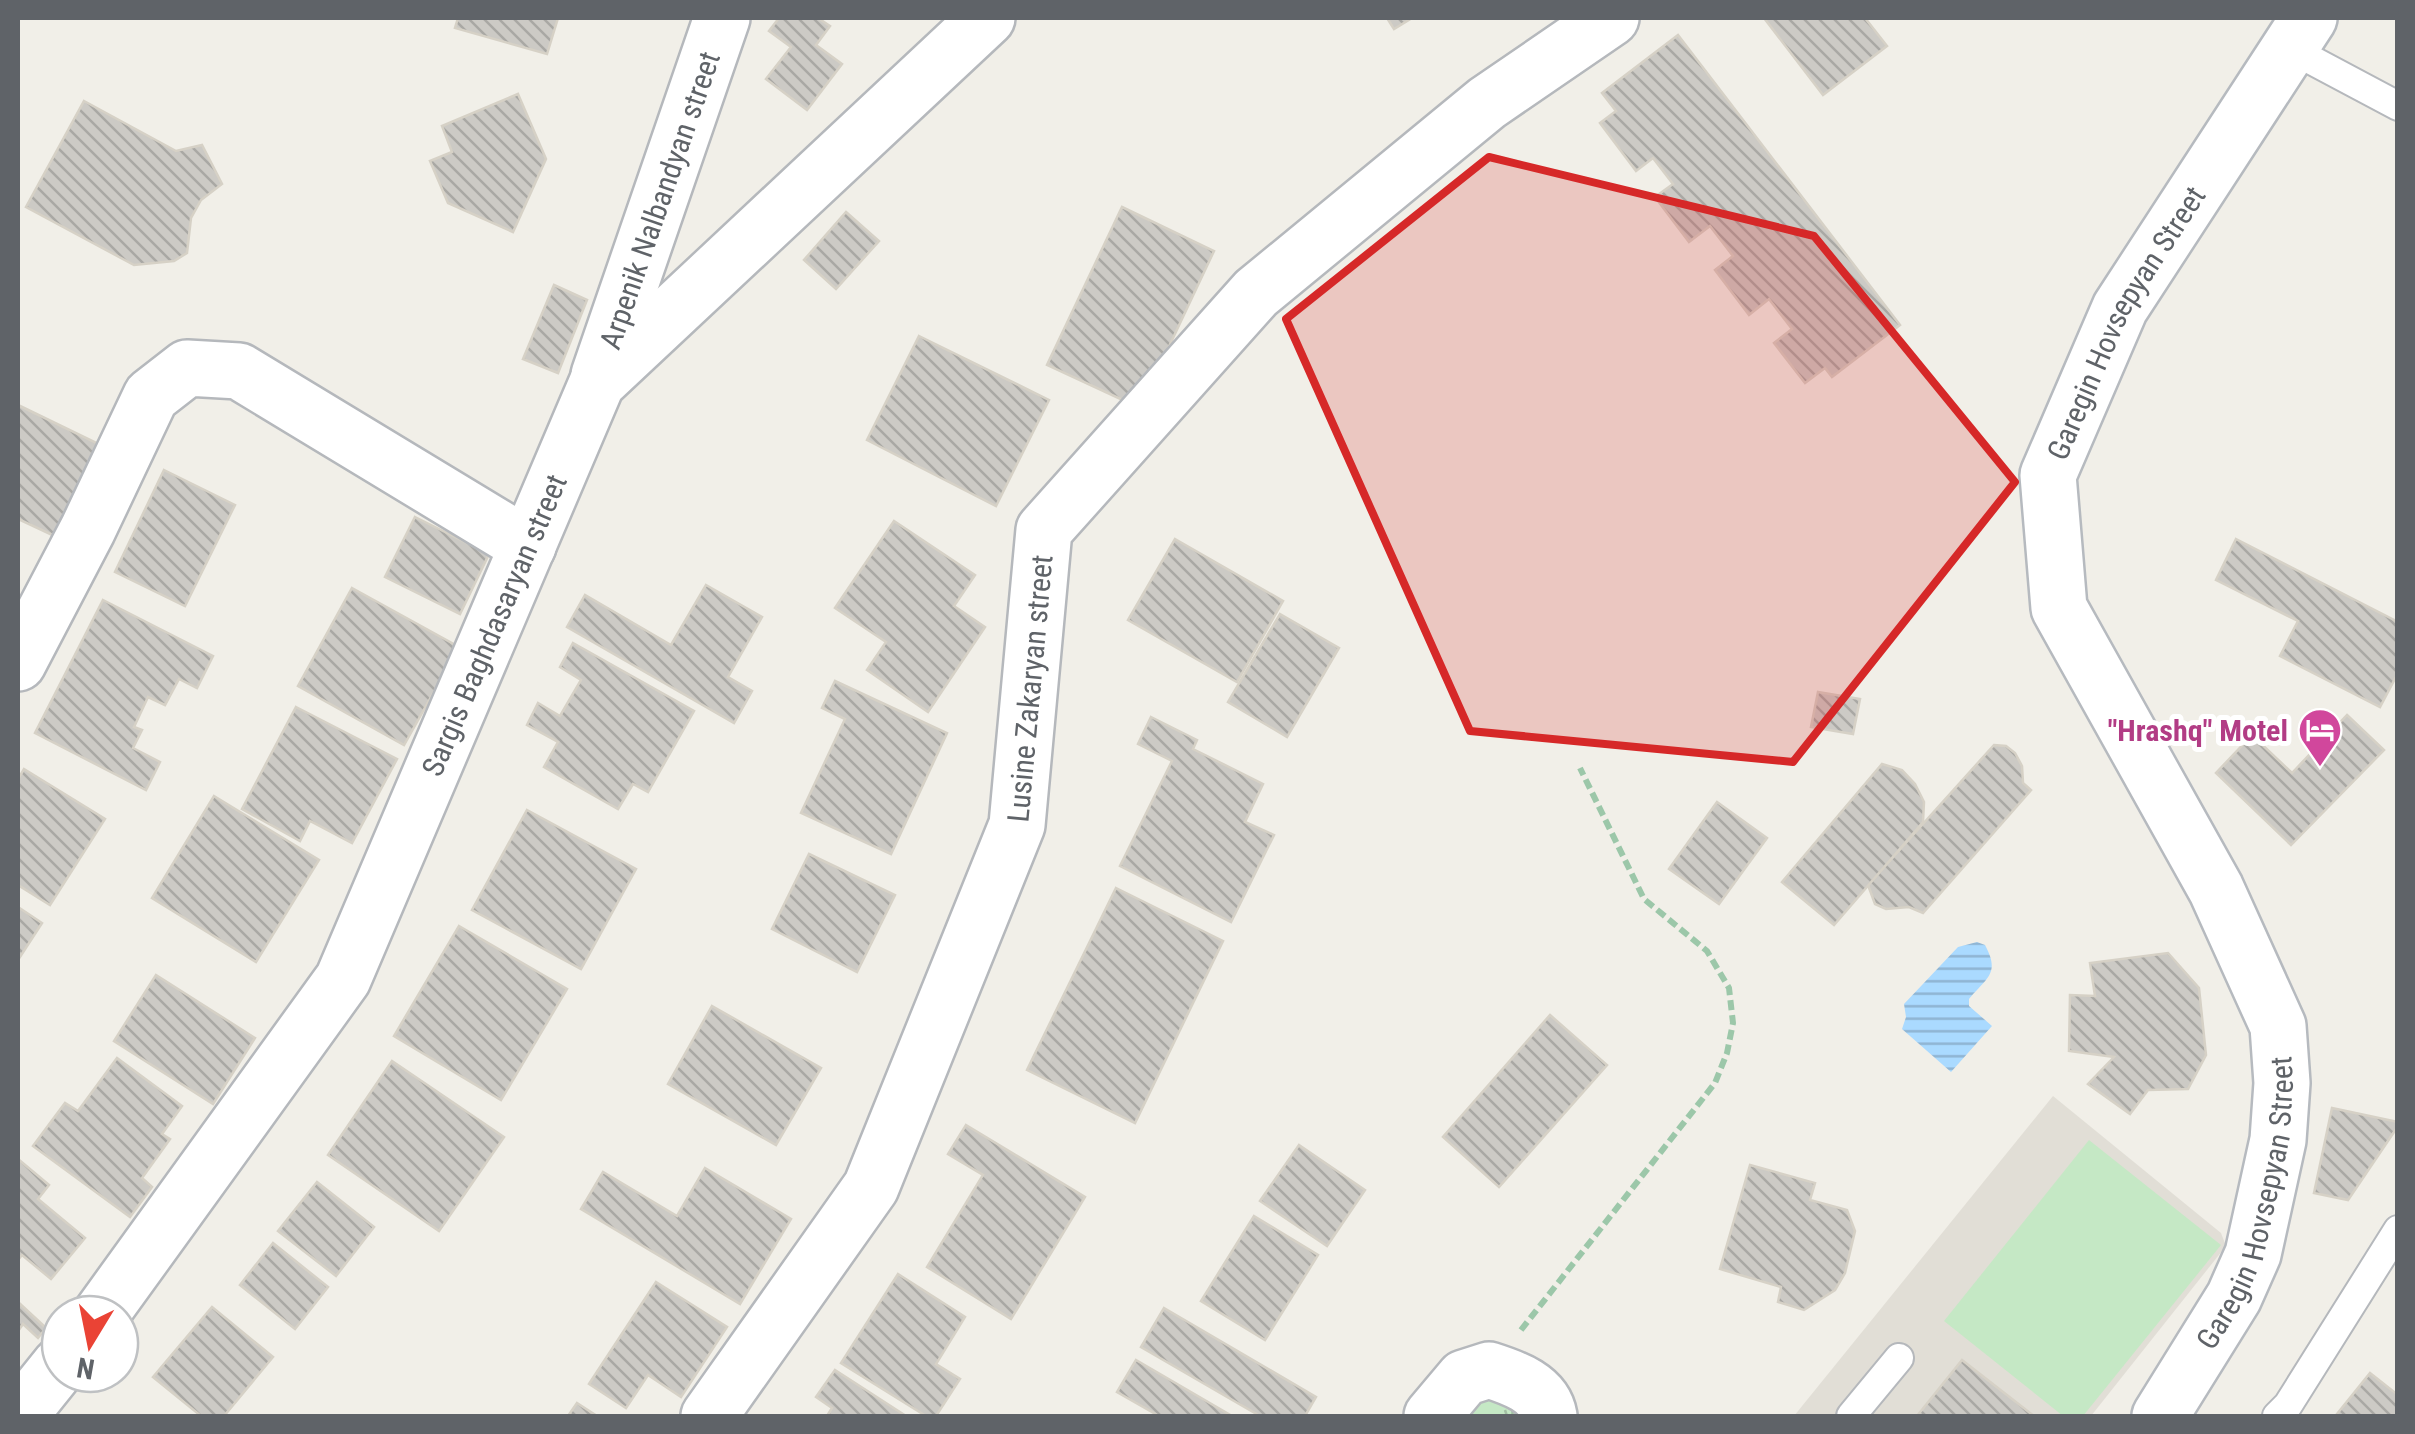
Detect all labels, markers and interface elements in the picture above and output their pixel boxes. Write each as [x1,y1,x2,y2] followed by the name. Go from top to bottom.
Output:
[592,47,727,353] street label: Arpenik Nalbandyan street
[2039,180,2212,465] street label: Garegin Hovsepyan Street
[414,469,574,781] street label: Sargis Baghdasaryan street
[1000,553,1059,824] street label: Lusine Zakaryan street
[2297,707,2343,768] hotel icon: "Hrashq" Motel
[2108,713,2288,748] place label: "Hrashq" Motel
[2189,1055,2300,1355] street label: Garegin Hovsepyan Street
[40,1294,140,1394] north arrow
[74,1350,97,1386] text: N

